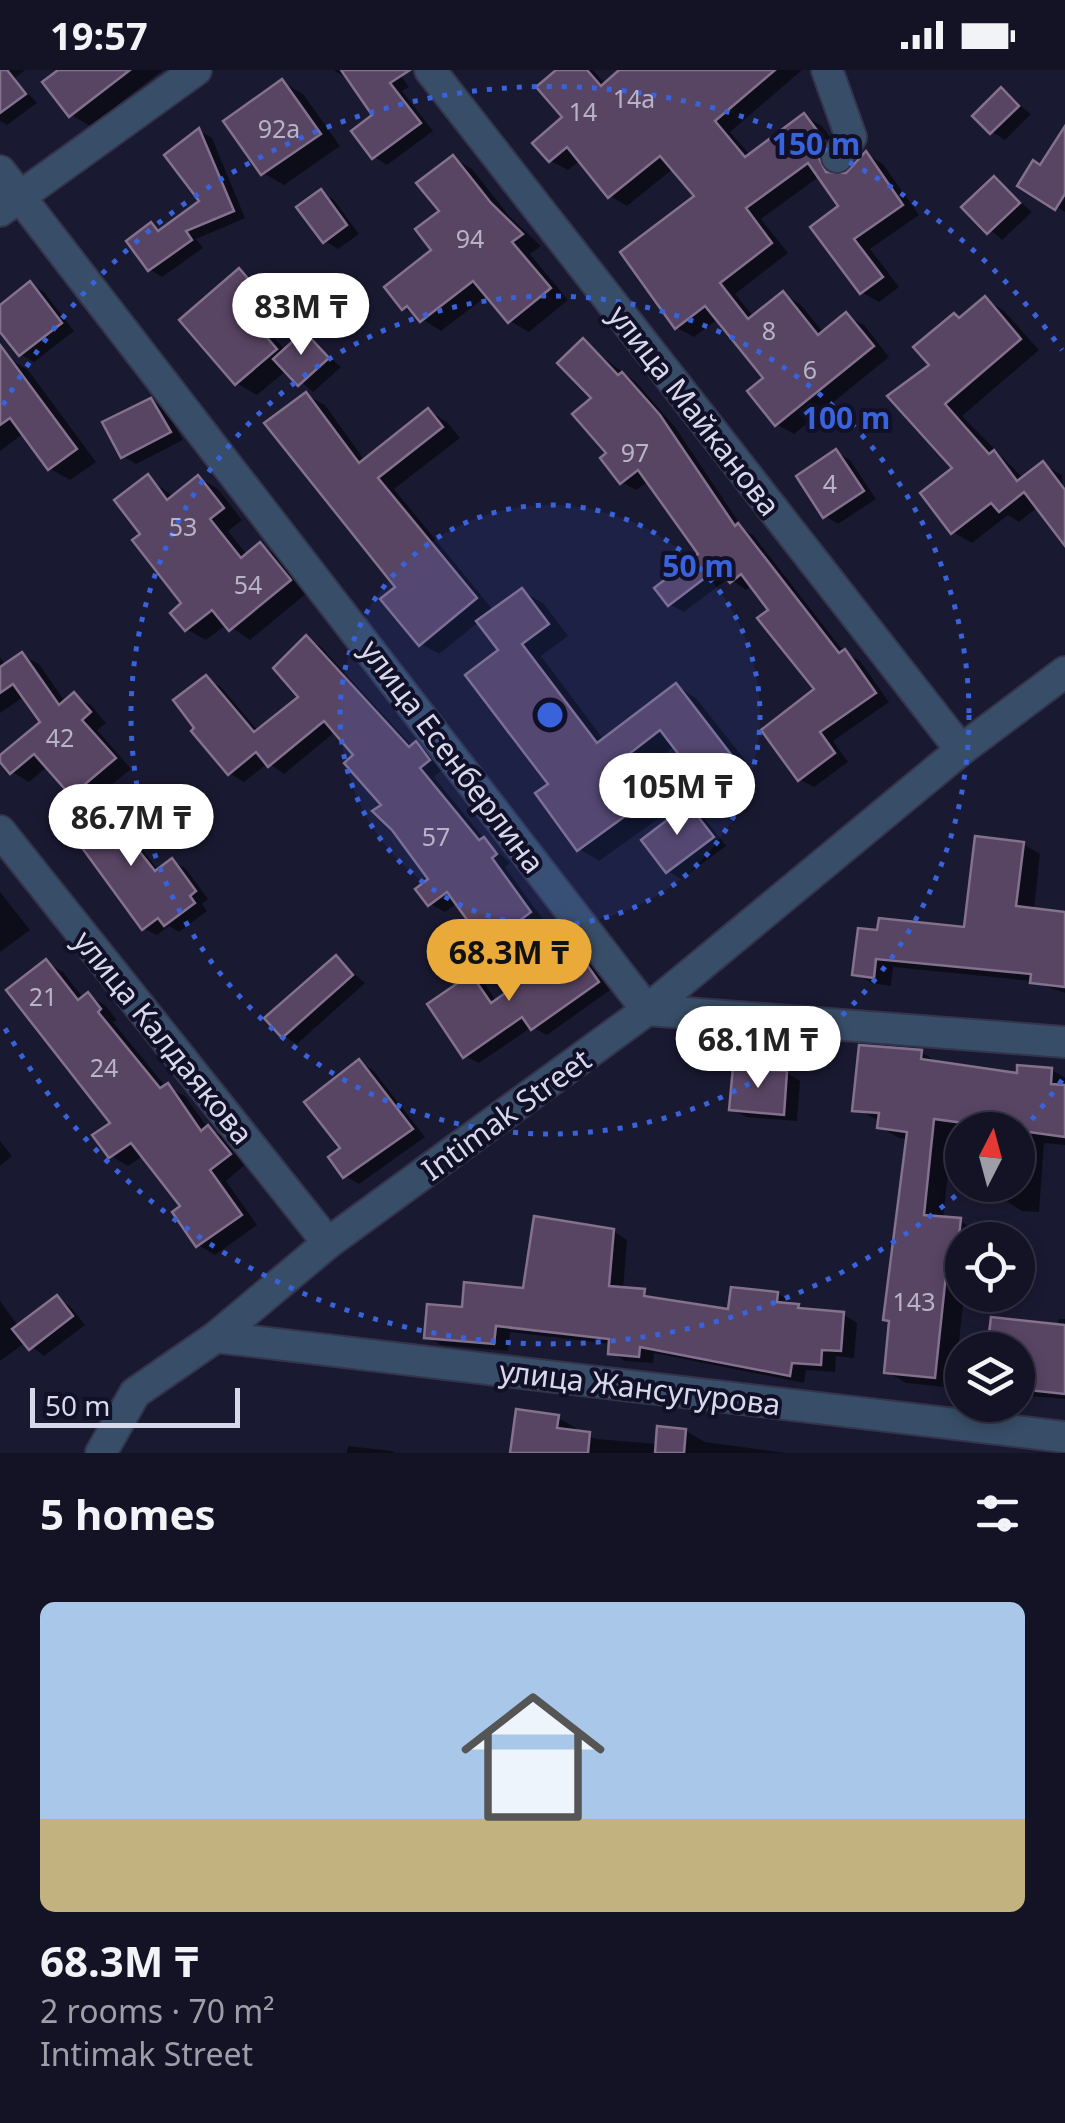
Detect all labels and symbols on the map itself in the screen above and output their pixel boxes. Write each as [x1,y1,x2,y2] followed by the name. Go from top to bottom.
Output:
[613,81,655,115] house number: 14а
[569,94,597,128] house number: 14
[258,111,300,145] house number: 92а
[772,123,860,164] text: 150 m
[456,221,484,255] house number: 94
[231,273,371,358] pin: 83M ₸
[600,296,790,524] street label: улица Майканова
[762,313,776,347] house number: 8
[803,352,817,386] house number: 6
[802,397,890,438] text: 100 m
[621,435,649,469] house number: 97
[823,466,837,500] house number: 4
[169,509,197,543] house number: 53
[662,545,734,586] text: 50 m
[234,567,262,601] house number: 54
[351,631,555,881] street label: улица Есенберлина
[532,697,568,733] centre of rings
[46,720,74,754] house number: 42
[596,753,758,838] pin: 105M ₸
[39,784,223,869] pin: 86.7M ₸
[422,819,450,853] house number: 57
[417,919,601,1004] pin: 68.3M ₸
[65,921,263,1153] street label: улица Калдаякова
[29,979,57,1013] house number: 21
[666,1006,850,1091] pin: 68.1M ₸
[413,1039,599,1189] street label: Intimak Street
[90,1050,118,1084] house number: 24
[945,1112,1035,1202] north arrow
[893,1284,935,1318] house number: 143
[497,1349,783,1425] street label: улица Жансугурова
[30,1383,240,1428] scale bar

